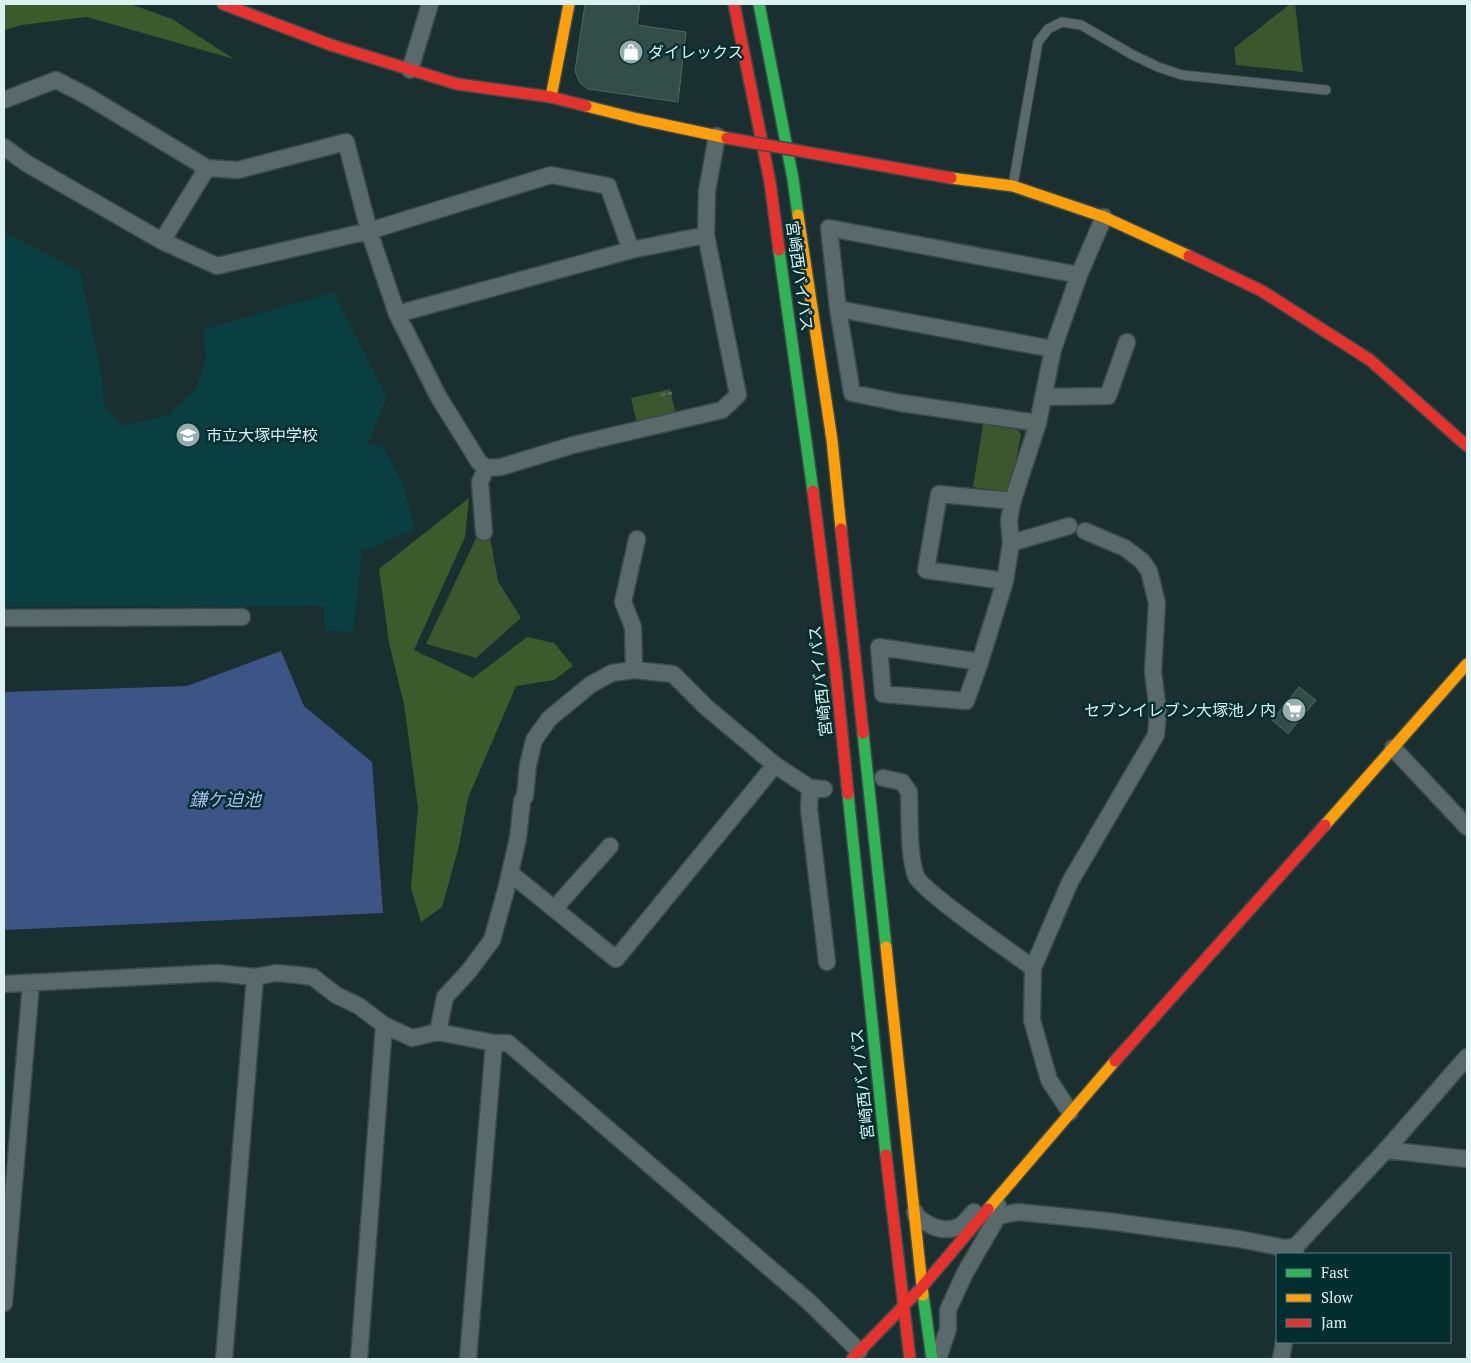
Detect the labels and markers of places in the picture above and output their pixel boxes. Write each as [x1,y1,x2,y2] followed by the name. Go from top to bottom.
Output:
[618,39,644,65] shop icon: ダイレックス
[648,41,744,63] place label: ダイレックス
[175,422,201,448] school or university icon: 市立大塚中学校
[206,424,318,446] place label: 市立大塚中学校
[1281,697,1307,723] supermarket icon: セブンイレブン大塚池ノ内
[1084,699,1276,721] place label: セブンイレブン大塚池ノ内

